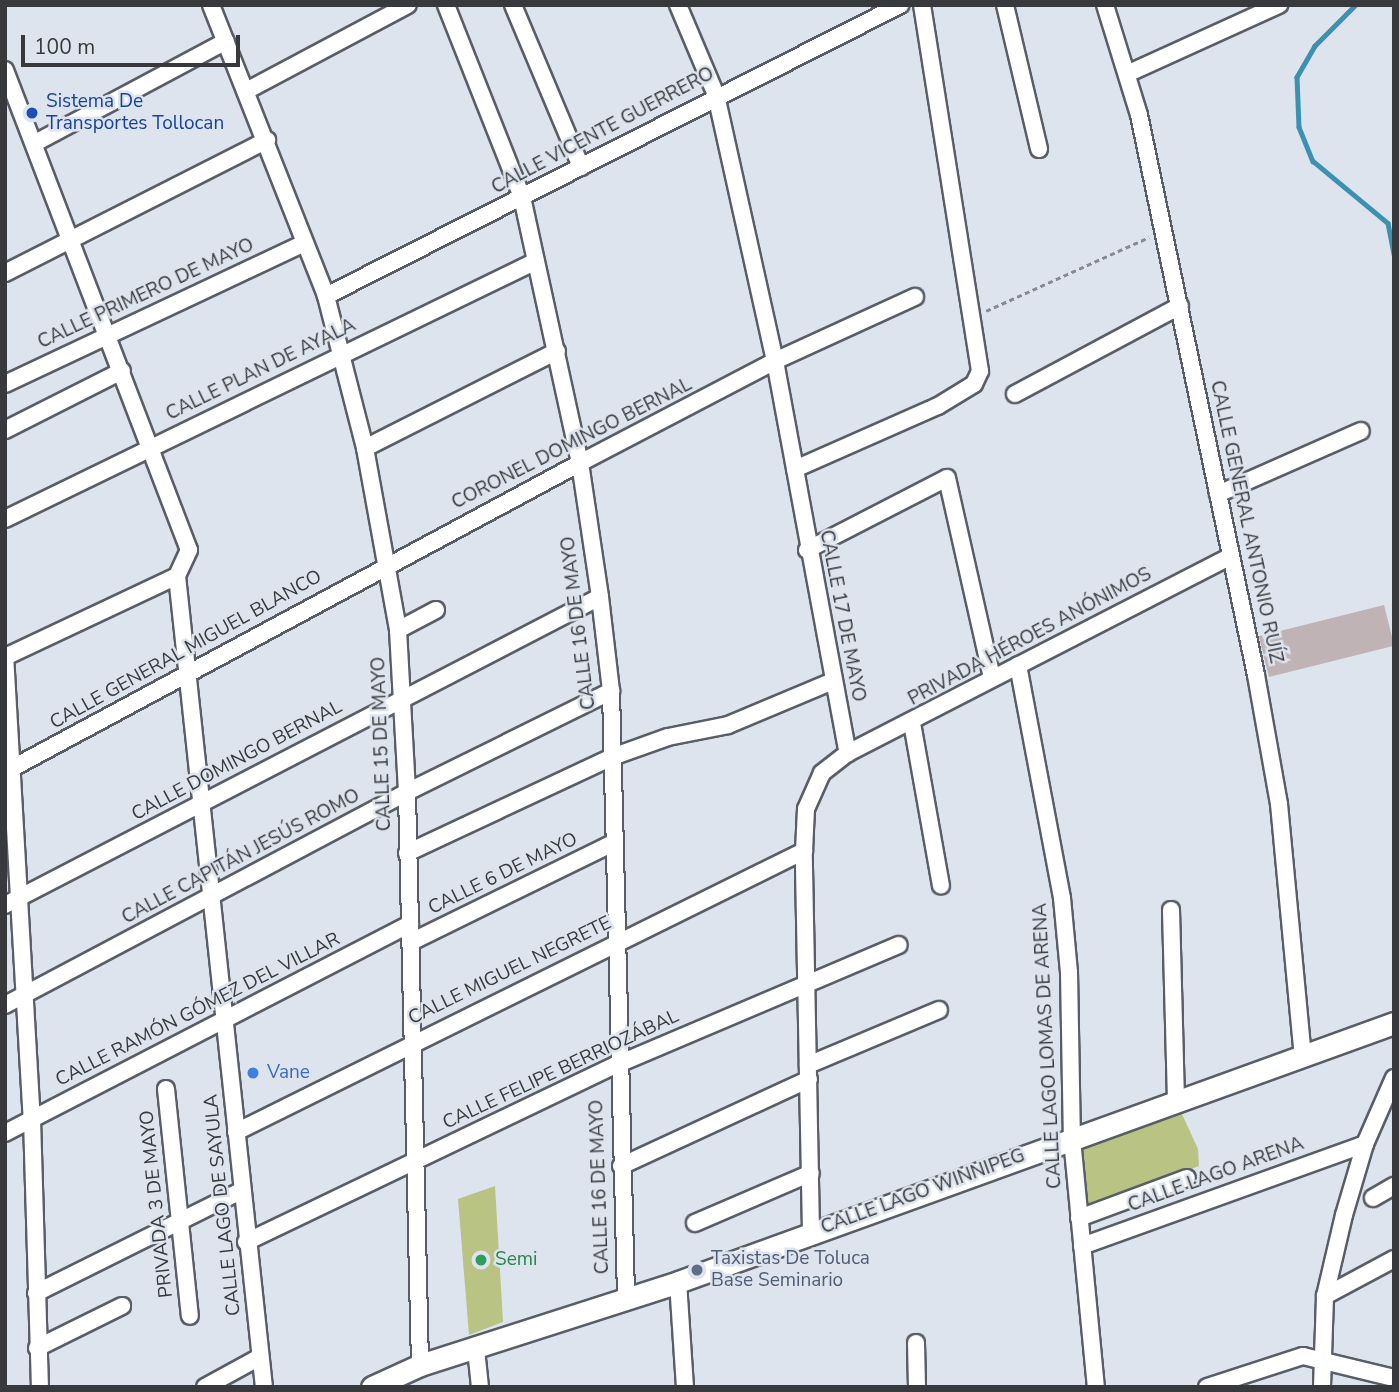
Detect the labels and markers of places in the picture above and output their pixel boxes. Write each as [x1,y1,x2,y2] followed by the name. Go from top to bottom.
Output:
[46,91,224,135] place label: Sistema De Transportes Tollocan
[24,105,40,121] marker: Sistema De Transportes Tollocan
[267,1062,310,1084] place label: Vane
[245,1065,261,1081] marker: Vane
[711,1248,870,1292] place label: Taxistas De Toluca Base Seminario
[495,1249,537,1271] place label: Semi
[473,1252,489,1268] marker: Semi
[689,1262,705,1278] marker: Taxistas De Toluca Base Seminario

